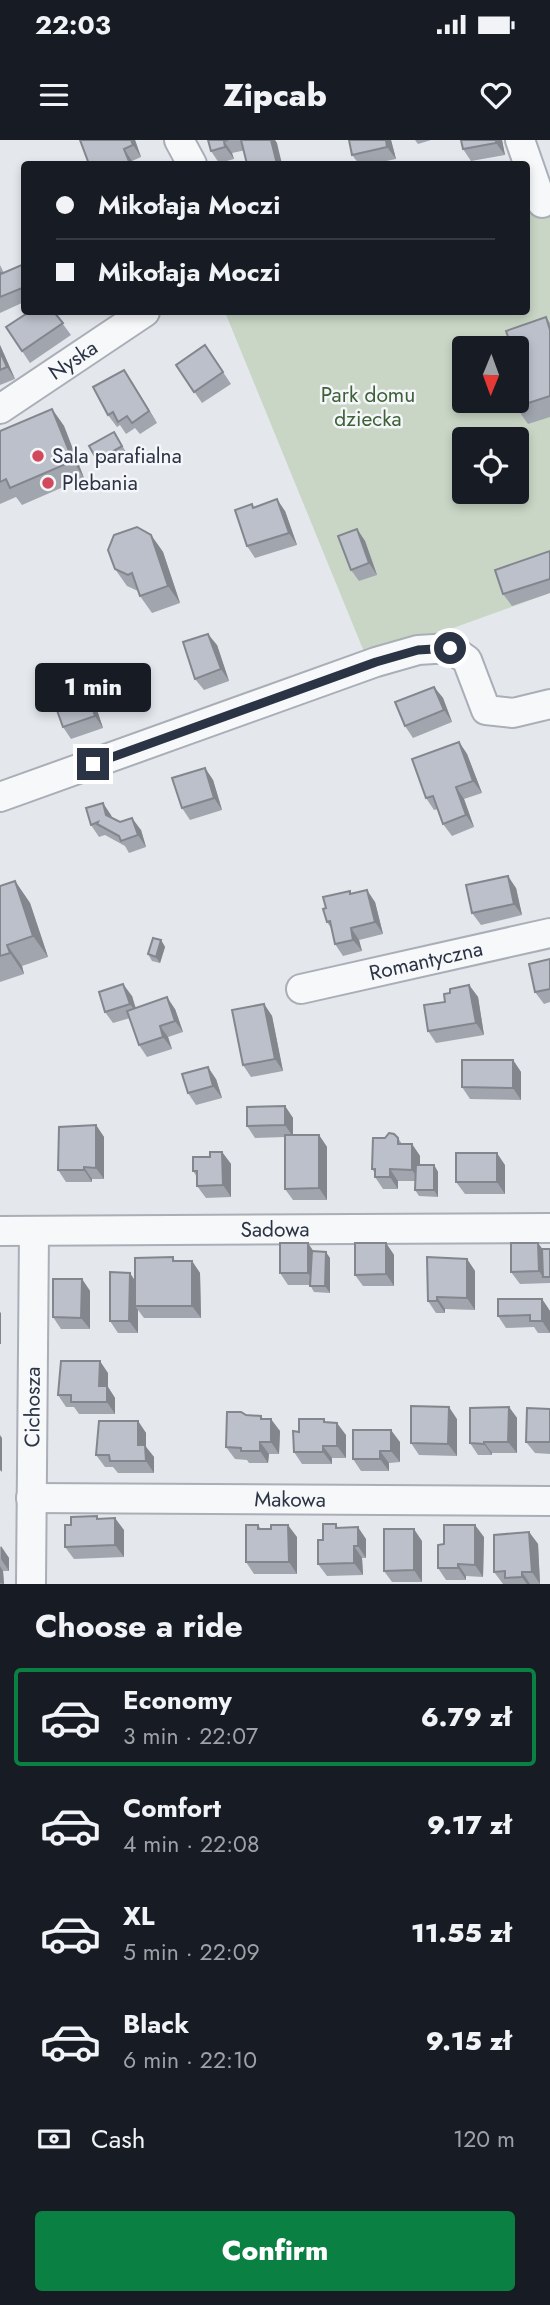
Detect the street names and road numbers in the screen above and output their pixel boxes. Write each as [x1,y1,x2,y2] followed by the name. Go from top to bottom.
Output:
[43,333,104,387] street label: Nyska
[366,934,486,988] street label: Romantyczna
[240,1214,310,1245] street label: Sadowa
[17,1367,48,1447] street label: Cichosza
[254,1484,326,1515] street label: Makowa

